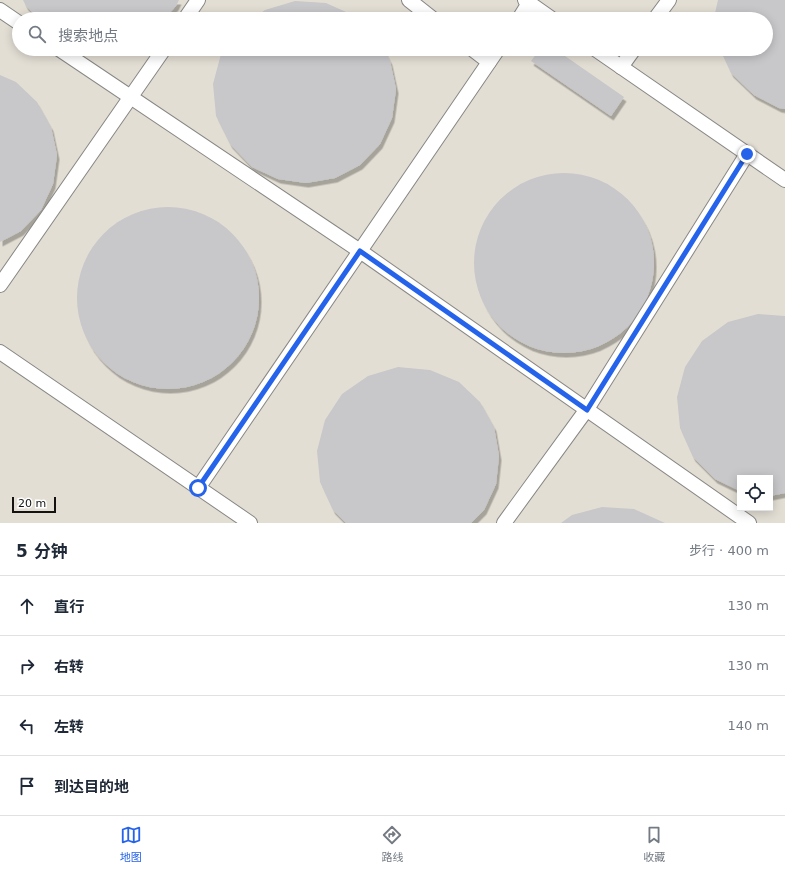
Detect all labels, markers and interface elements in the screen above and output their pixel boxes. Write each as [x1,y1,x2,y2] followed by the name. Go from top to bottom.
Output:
[12,12,773,56] search box
[26,23,48,45] icon: search
[58,27,118,45] text: 搜索地点
[738,145,756,163] route end
[737,475,773,511] map controls
[737,475,773,511] button: locate
[189,479,207,497] route start
[12,495,56,514] scale bar
[18,497,46,510] text: 20 m
[16,541,68,561] text: 5 分钟
[689,543,769,558] text: 步行 · 400 m
[16,595,38,617] icon: ahead
[54,598,84,616] text: 直行
[727,598,769,613] text: 130 m
[16,655,38,677] icon: right
[54,658,84,676] text: 右转
[727,658,769,673] text: 130 m
[16,715,38,737] icon: left
[54,718,84,736] text: 左转
[727,718,769,733] text: 140 m
[16,775,38,797] icon: arrive
[54,778,129,796] text: 到达目的地
[120,824,142,864] tab: 地图
[381,824,403,864] tab: 路线
[643,824,665,864] tab: 收藏

